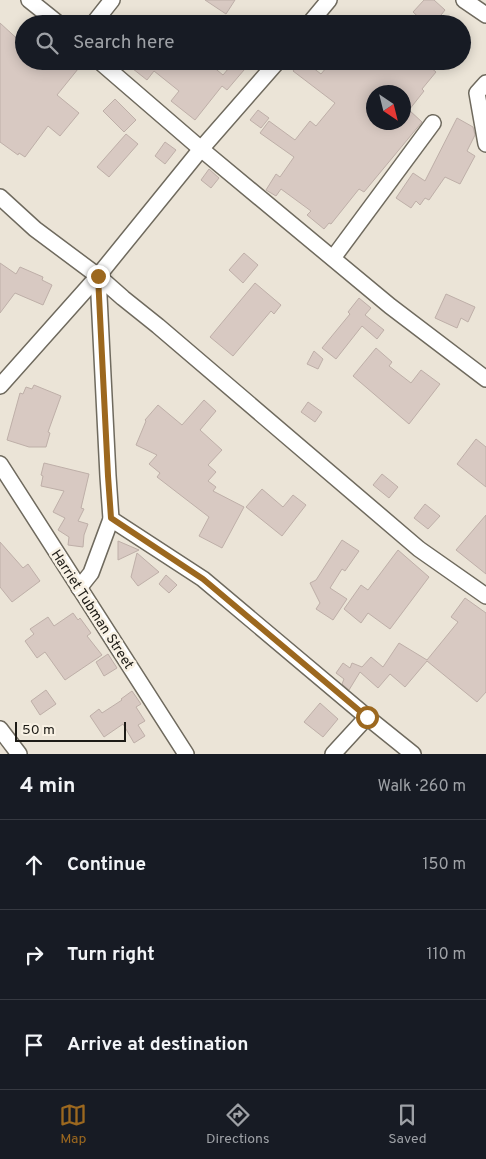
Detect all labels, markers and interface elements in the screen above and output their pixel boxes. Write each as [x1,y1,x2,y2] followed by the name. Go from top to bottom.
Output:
[15,15,471,70] search box
[33,29,61,57] icon: search
[73,31,175,55] text: Search here
[366,85,411,130] north arrow
[87,265,110,288] route end
[47,547,137,673] street label: Harriet Tubman Street
[356,706,379,729] route start
[15,719,126,742] scale bar
[22,722,55,739] text: 50 m
[20,773,76,800] text: 4 min
[377,777,466,797] text: Walk · 260 m
[20,851,48,879] icon: ahead
[67,853,146,877] text: Continue
[423,855,466,875] text: 150 m
[20,941,48,969] icon: right
[67,943,155,967] text: Turn right
[426,945,466,965] text: 110 m
[20,1031,48,1059] icon: arrive
[67,1033,248,1057] text: Arrive at destination
[59,1101,87,1148] tab: Map
[206,1101,270,1148] tab: Directions
[388,1101,427,1148] tab: Saved

